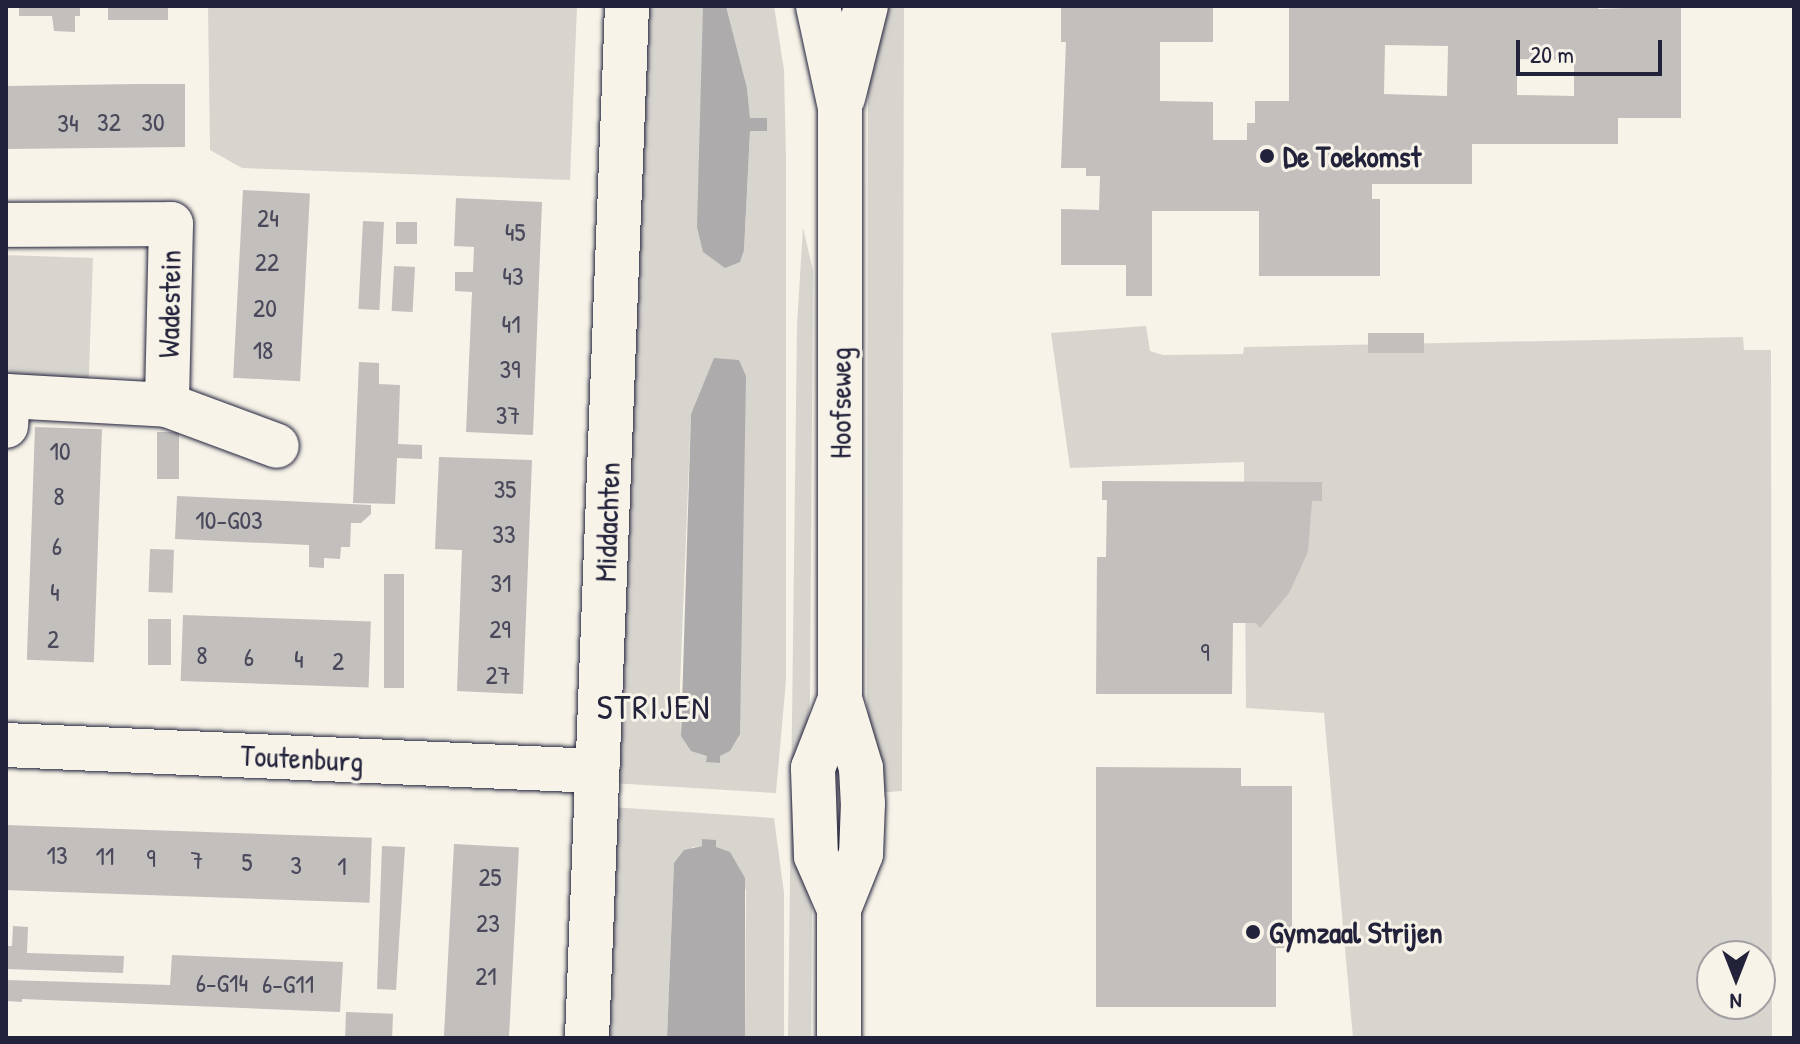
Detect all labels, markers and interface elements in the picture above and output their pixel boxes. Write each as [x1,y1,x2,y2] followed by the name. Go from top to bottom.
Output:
[1520,24,1666,74] scale bar
[1530,38,1574,70] text: 20 m
[97,106,121,138] house number: 32
[141,106,165,138] house number: 30
[57,107,79,139] house number: 34
[1283,138,1421,174] place label: De Toekomst
[1258,147,1276,165] marker: De Toekomst
[257,202,279,234] house number: 24
[505,216,525,248] house number: 45
[255,246,279,278] house number: 22
[150,250,188,358] street label: Wadestein
[502,260,524,292] house number: 43
[253,292,277,324] house number: 20
[501,308,521,340] house number: 41
[253,334,273,366] house number: 18
[822,347,858,459] street label: Hoofseweg
[499,353,521,385] house number: 39
[496,399,520,431] house number: 37
[49,435,71,467] house number: 10
[587,462,627,582] street label: Middachten
[494,473,516,505] house number: 35
[53,480,65,512] house number: 8
[195,504,263,536] house number: 10-G03
[492,518,516,550] house number: 33
[52,530,62,562] house number: 6
[490,567,512,599] house number: 31
[50,576,60,608] house number: 4
[489,613,511,645] house number: 29
[47,623,59,655] house number: 2
[1200,636,1210,668] house number: 9
[196,639,208,671] house number: 8
[244,641,254,673] house number: 6
[294,643,304,675] house number: 4
[332,645,344,677] house number: 2
[485,659,511,691] house number: 27
[597,688,711,728] district label: STRIJEN
[240,737,364,779] street label: Toutenburg
[46,839,68,871] house number: 13
[96,840,114,872] house number: 11
[146,842,156,874] house number: 9
[191,844,203,876] house number: 7
[242,846,252,878] house number: 5
[290,849,302,881] house number: 3
[337,850,347,882] house number: 1
[478,861,502,893] house number: 25
[476,907,500,939] house number: 23
[1269,914,1443,950] place label: Gymzaal Strijen
[1244,923,1262,941] marker: Gymzaal Strijen
[1696,940,1776,1020] north arrow
[475,960,497,992] house number: 21
[196,967,248,999] house number: 6-G14
[262,968,314,1000] house number: 6-G11
[1730,987,1742,1017] text: N

